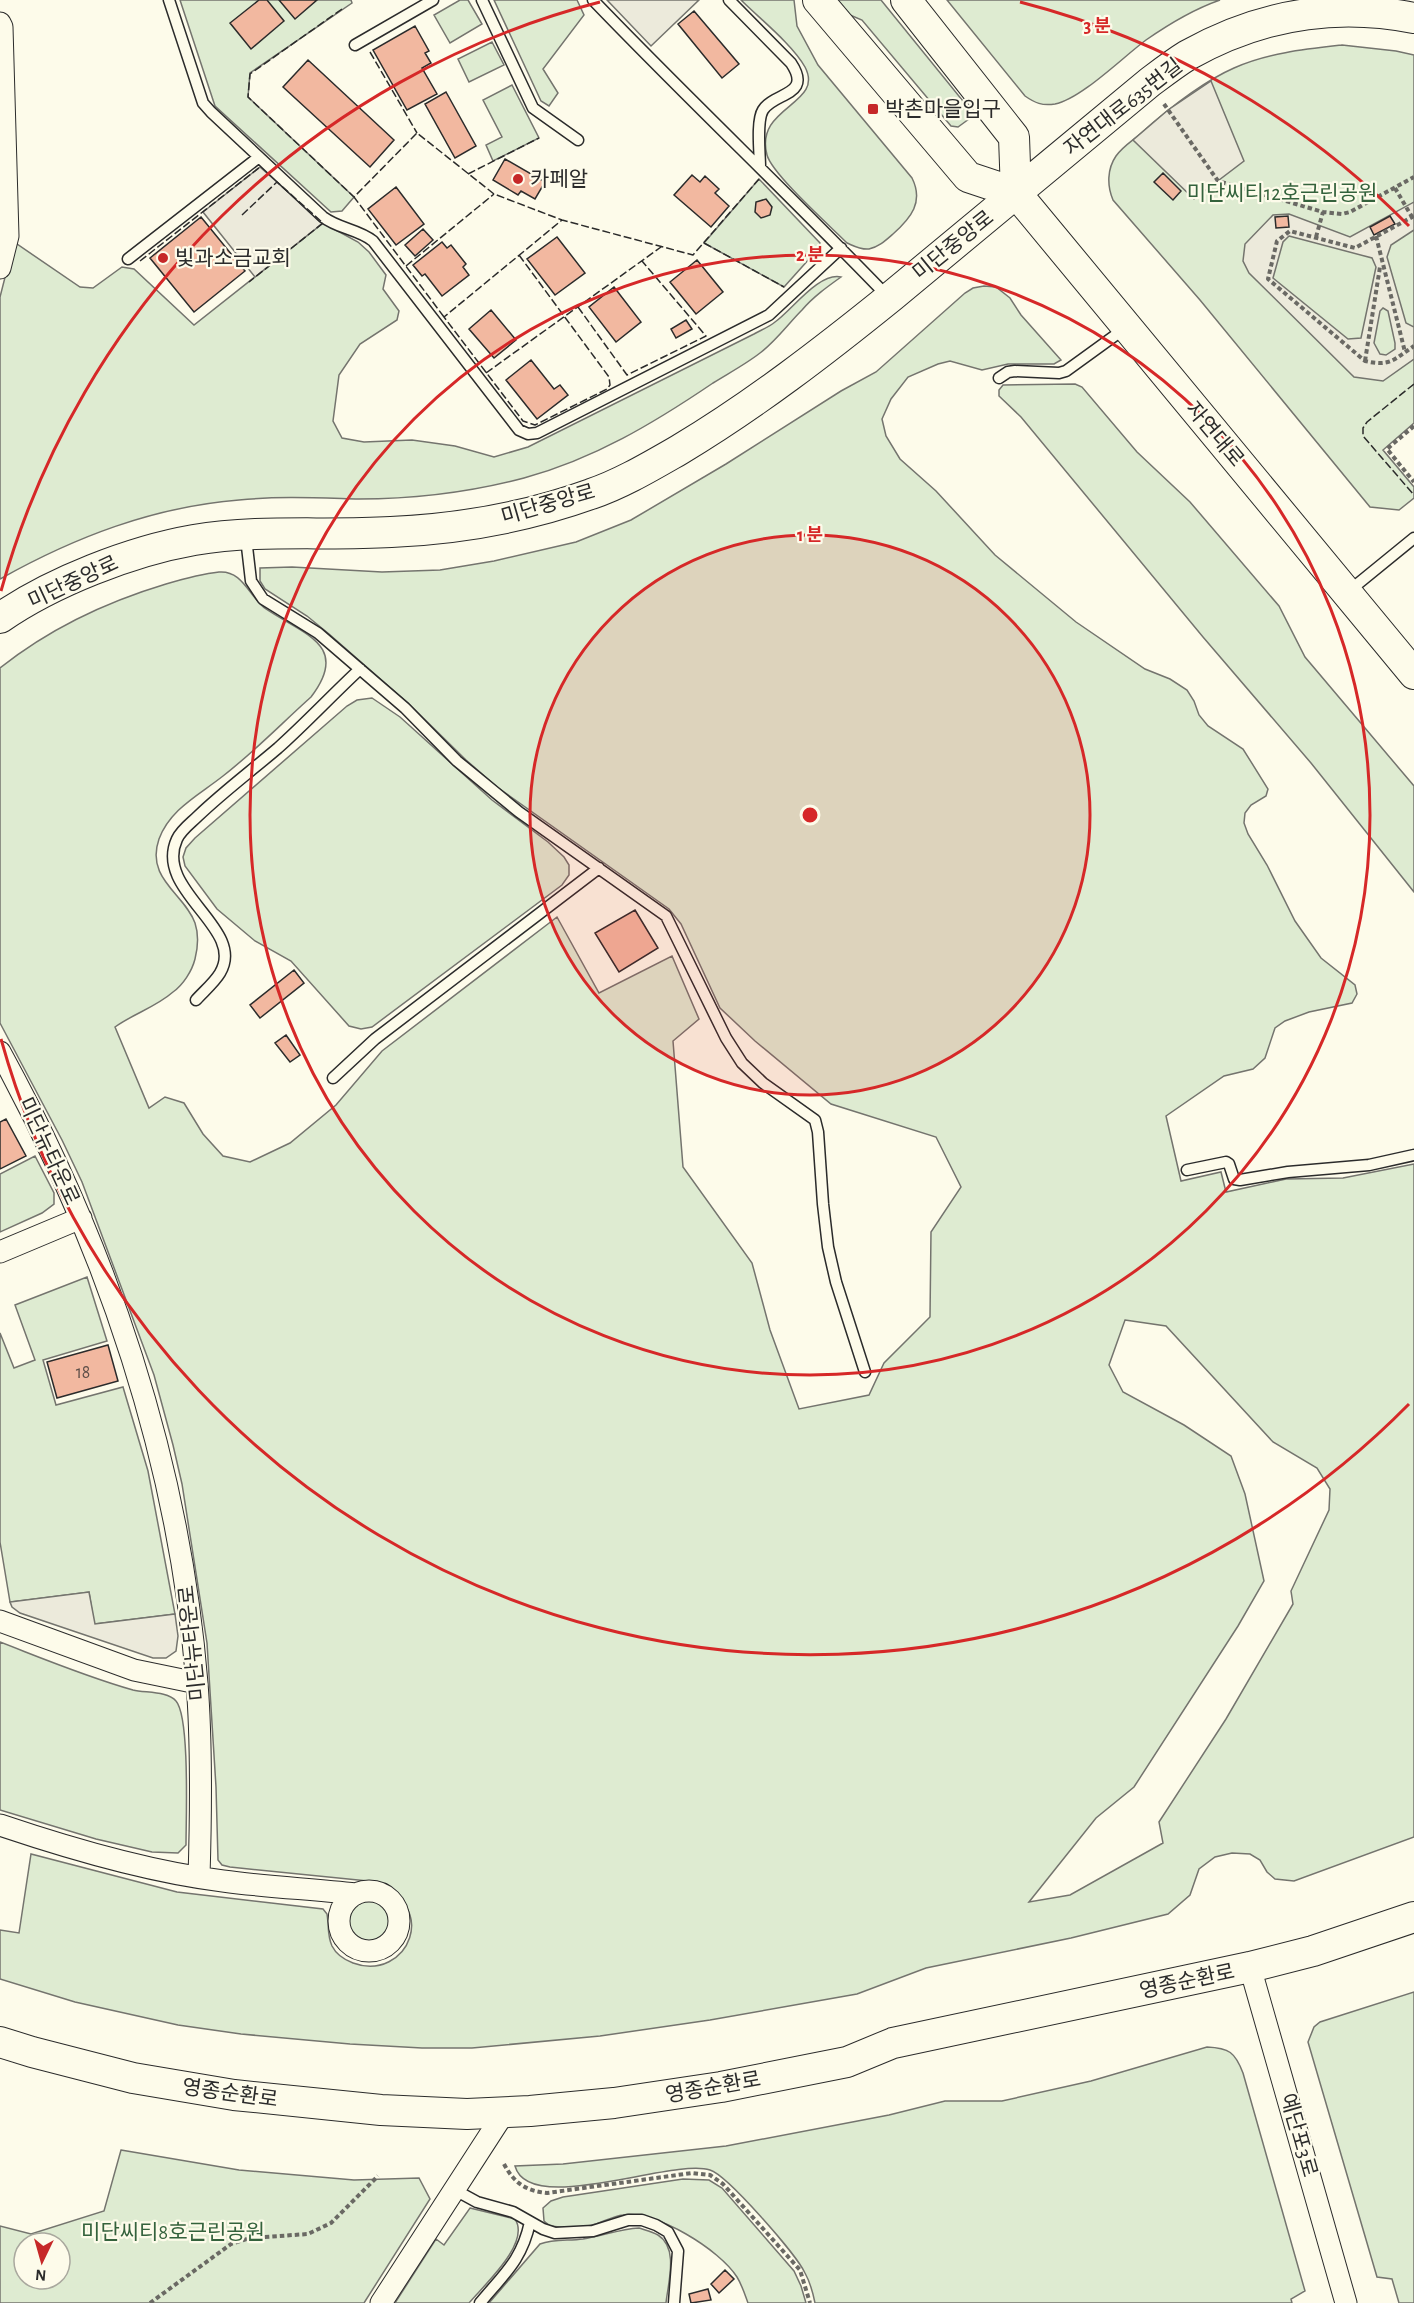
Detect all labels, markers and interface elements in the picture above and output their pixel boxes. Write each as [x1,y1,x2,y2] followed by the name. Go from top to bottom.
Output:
[1083,17,1111,36] text: 3 분
[1060,54,1186,160] street label: 자연대로635번길
[885,98,1001,120] place label: 박촌마을입구
[866,102,880,116] marker: 박촌마을입구
[530,168,588,190] place label: 카페알
[511,172,525,186] marker: 카페알
[1187,182,1377,204] park label: 미단씨티12호근린공원
[909,206,997,284] street label: 미단중앙로
[796,246,824,265] text: 2 분
[175,247,291,269] place label: 빛과소금교회
[156,251,170,265] marker: 빛과소금교회
[1182,397,1248,471] street label: 자연대로
[499,480,597,528] street label: 미단중앙로
[797,526,823,545] text: 1 분
[25,552,121,612] street label: 미단중앙로
[800,805,820,825] centre of rings
[15,1094,83,1208] street label: 미단뉴타운로
[76,1364,90,1382] house number: 18
[175,1584,209,1702] street label: 미단뉴타운로
[1137,1960,1237,2002] street label: 영종순환로
[664,2068,762,2106] street label: 영종순환로
[181,2075,279,2111] street label: 영종순환로
[1277,2091,1321,2179] street label: 예단포3로
[81,2221,265,2243] park label: 미단씨티8호근린공원
[12,2231,72,2291] north arrow
[35,2266,47,2283] text: N

